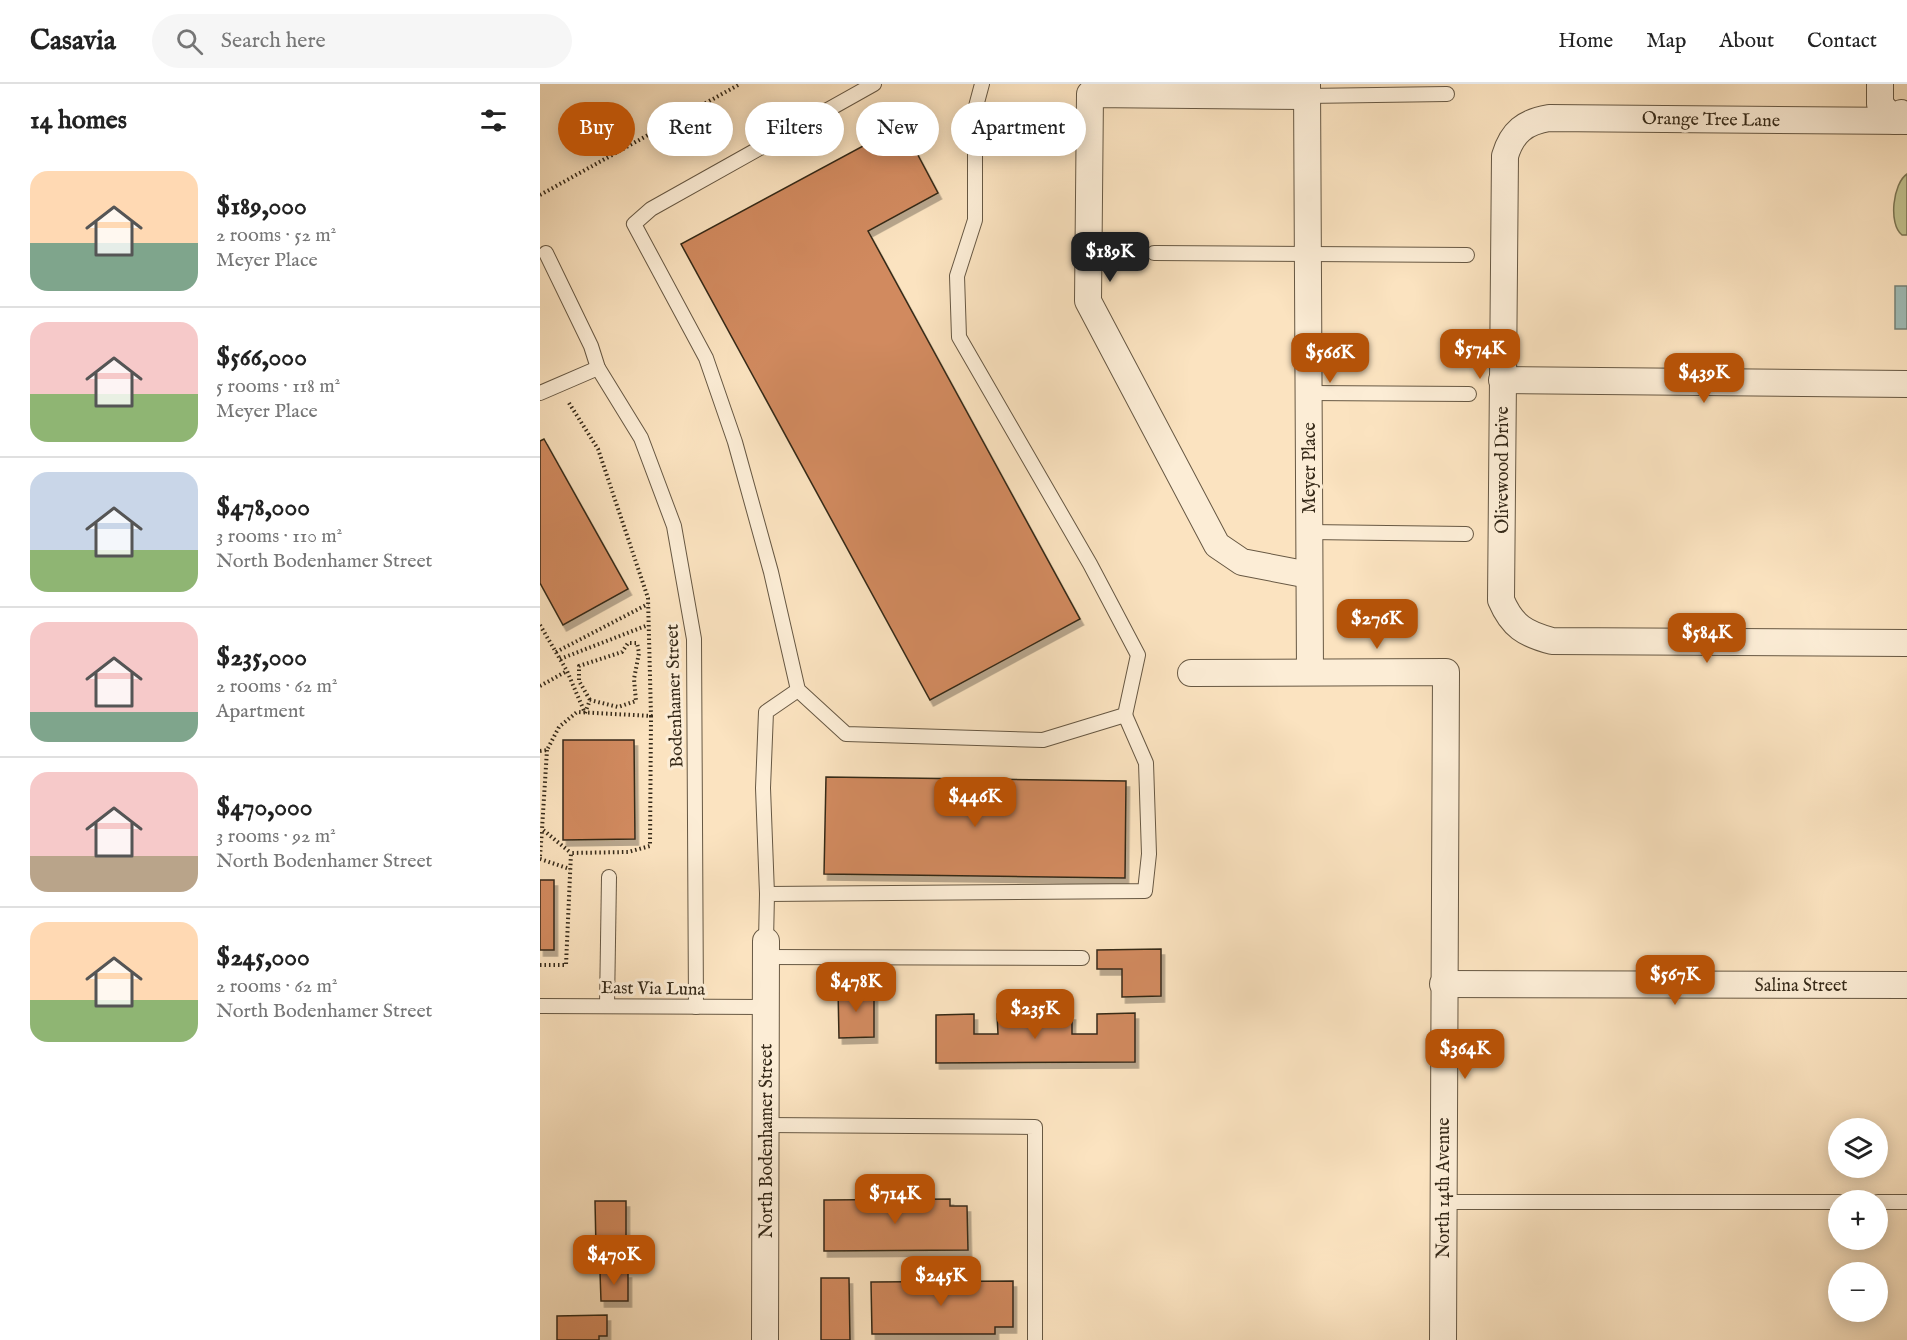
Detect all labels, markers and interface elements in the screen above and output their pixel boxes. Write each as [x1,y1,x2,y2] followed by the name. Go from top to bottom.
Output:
[152,14,572,68] search box
[30,24,116,59] text: Casavia
[173,25,206,58] icon: search
[221,27,326,55] text: Search here
[1558,28,1613,55] text: Home
[1646,28,1686,55] text: Map
[1719,28,1774,55] text: About
[1807,28,1877,55] text: Contact
[558,102,635,156] chip: Buy
[647,102,733,156] chip: Rent
[745,102,844,156] chip: Filters
[856,102,939,156] chip: New
[951,102,1086,156] chip: Apartment
[30,104,127,137] text: 14 homes
[477,104,510,137] icon: filters
[1642,108,1780,133] street label: Orange Tree Lane
[216,190,307,223] text: $189,000
[78,195,150,267] icon: home
[216,223,336,248] text: 2 rooms · 52 m²
[1068,232,1152,283] pin: $189K
[1085,239,1135,264] text: $189K
[216,248,318,273] text: Meyer Place
[1438,329,1522,380] pin: $574K
[1288,333,1372,384] pin: $566K
[1454,336,1506,361] text: $574K
[1305,340,1355,365] text: $566K
[216,341,307,374] text: $566,000
[78,346,150,418] icon: home
[1662,353,1746,404] pin: $439K
[1678,360,1730,385] text: $439K
[216,374,340,399] text: 5 rooms · 118 m²
[216,399,318,424] text: Meyer Place
[1492,406,1515,534] street label: Olivewood Drive
[1299,422,1322,514] street label: Meyer Place
[216,491,310,524] text: $478,000
[78,496,150,568] icon: home
[216,524,342,549] text: 3 rooms · 110 m²
[216,549,432,574] text: North Bodenhamer Street
[1335,599,1419,650] pin: $276K
[1351,606,1403,631] text: $276K
[1665,613,1749,664] pin: $584K
[1682,620,1732,645] text: $584K
[661,624,690,768] street label: Bodenhamer Street
[216,641,307,674] text: $235,000
[78,646,150,718] icon: home
[216,674,338,699] text: 2 rooms · 62 m²
[216,699,305,724] text: Apartment
[933,777,1017,828] pin: $446K
[948,784,1002,809] text: $446K
[216,791,313,824] text: $470,000
[78,796,150,868] icon: home
[216,824,336,849] text: 3 rooms · 92 m²
[216,849,432,874] text: North Bodenhamer Street
[216,941,310,974] text: $245,000
[78,946,150,1018] icon: home
[1633,955,1717,1006] pin: $567K
[814,962,898,1013] pin: $478K
[1650,962,1700,987] text: $567K
[830,969,882,994] text: $478K
[216,974,338,999] text: 2 rooms · 62 m²
[1755,975,1847,998] street label: Salina Street
[601,977,706,1002] street label: East Via Luna
[993,989,1077,1040] pin: $235K
[1010,996,1060,1021] text: $235K
[216,999,432,1024] text: North Bodenhamer Street
[1423,1029,1507,1080] pin: $364K
[1439,1036,1491,1061] text: $364K
[756,1044,779,1238] street label: North Bodenhamer Street
[1433,1117,1456,1259] street label: North 14th Avenue
[1828,1118,1888,1322] map controls
[1828,1118,1888,1178] button: layers
[853,1174,937,1225] pin: $714K
[869,1181,921,1206] text: $714K
[1828,1190,1888,1250] button: +
[572,1235,656,1286] pin: $470K
[587,1242,641,1267] text: $470K
[899,1256,983,1307] pin: $245K
[1828,1262,1888,1322] button: −
[915,1263,967,1288] text: $245K

